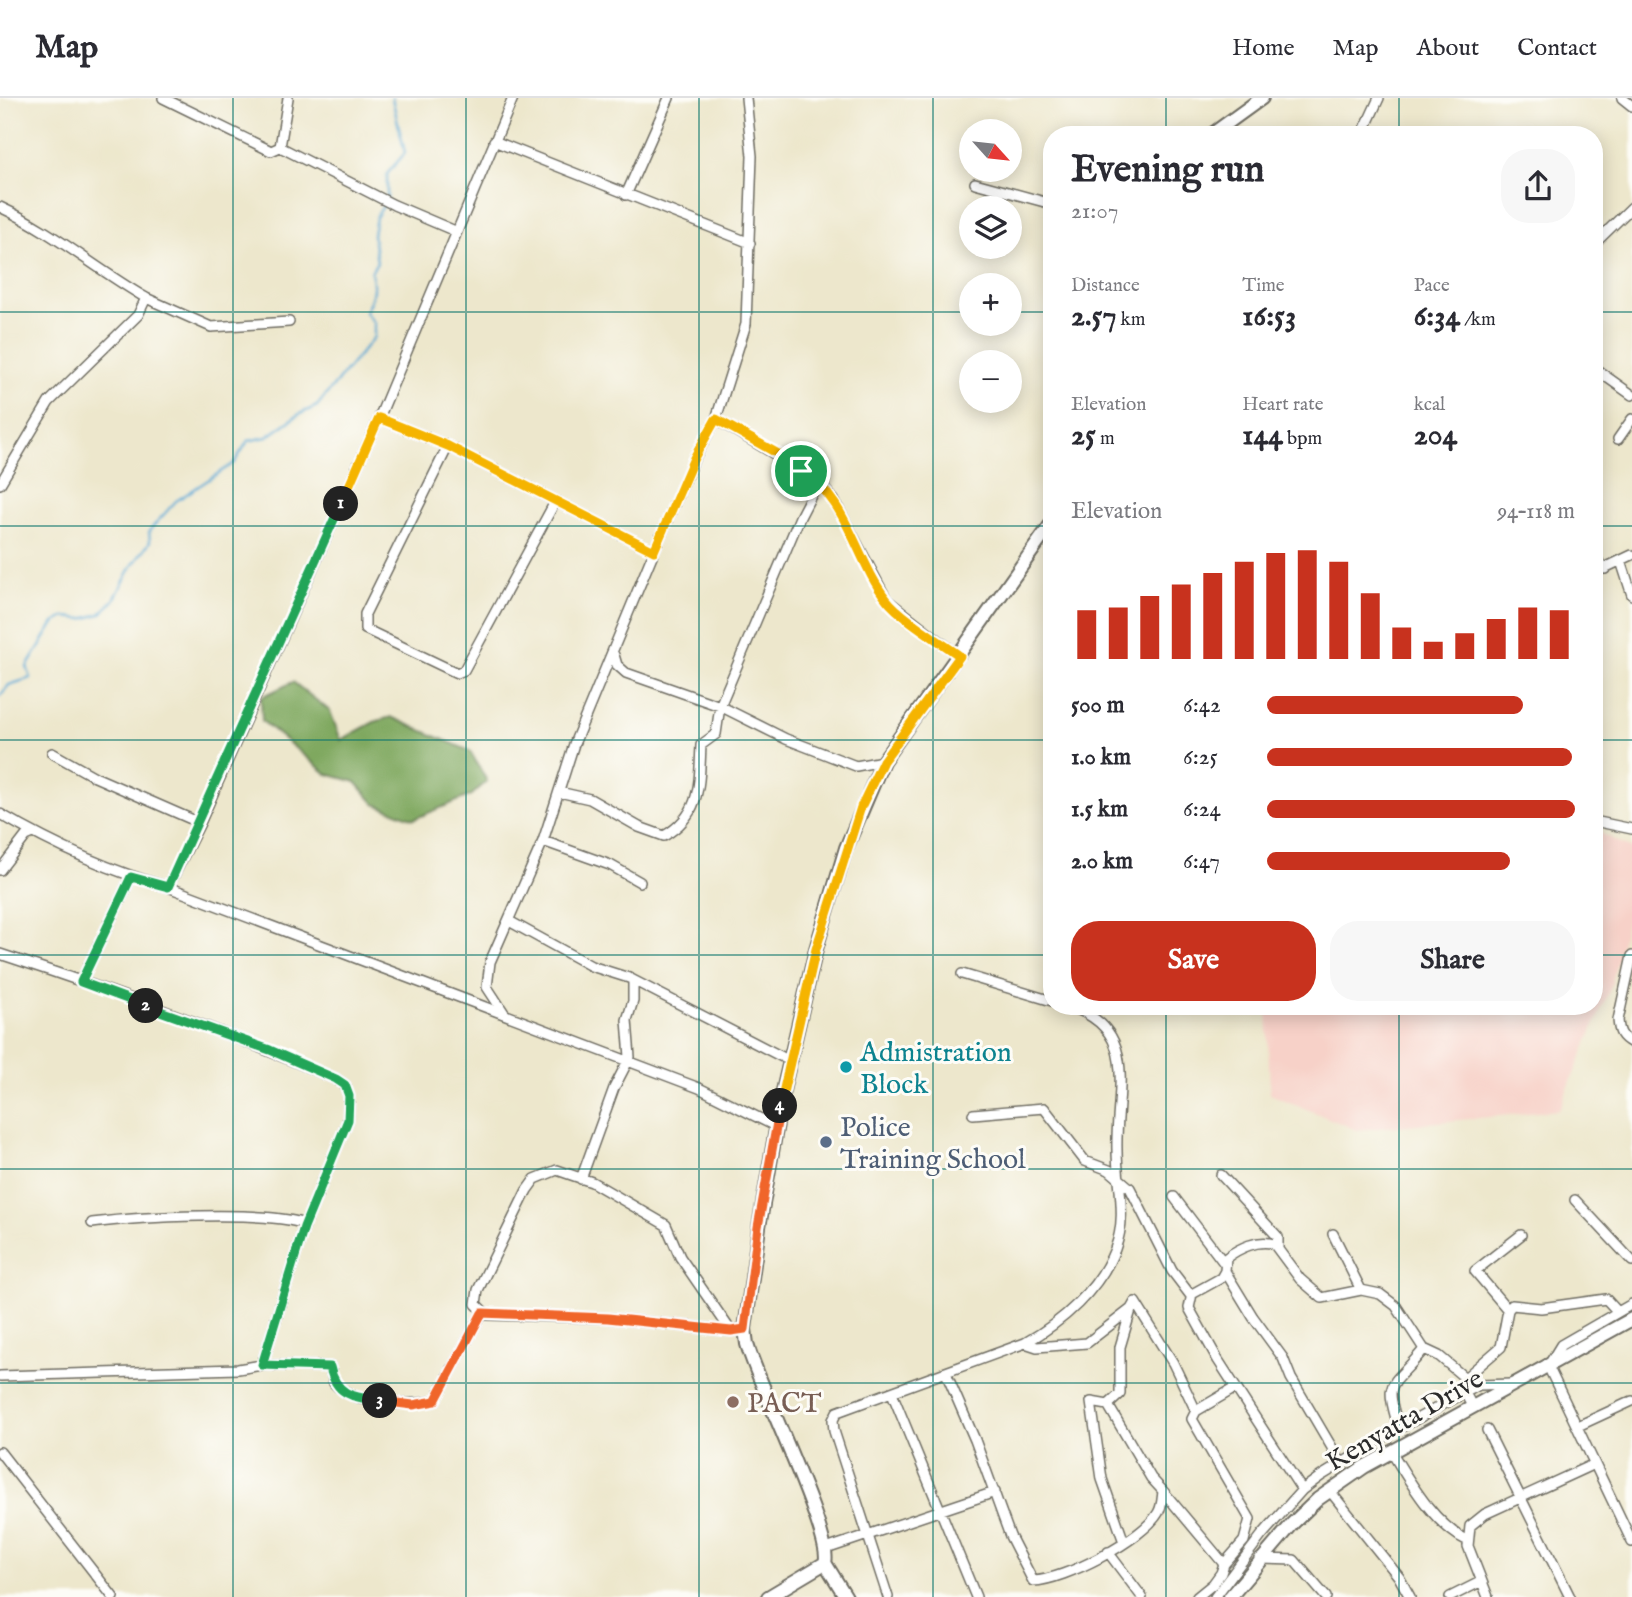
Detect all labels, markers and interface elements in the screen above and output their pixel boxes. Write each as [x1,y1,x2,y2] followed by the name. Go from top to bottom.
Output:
[35,27,98,69] text: Map
[1232,33,1295,64] text: Home
[1333,33,1379,64] text: Map
[1417,33,1479,64] text: About
[1517,33,1597,64] text: Contact
[959,119,1022,182] north arrow
[959,119,1022,413] map controls
[1071,147,1265,195] text: Evening run
[1501,149,1575,223] button: share
[959,196,1022,259] button: layers
[1071,197,1118,226] text: 21:07
[959,273,1022,336] button: +
[1071,274,1140,298] text: Distance
[1242,274,1285,298] text: Time
[1414,274,1450,298] text: Pace
[1071,298,1116,336] text: 2.57
[1242,298,1296,336] text: 16:53
[1414,298,1460,336] text: 6:34
[1116,308,1145,332] text: km
[1460,308,1496,332] text: /km
[959,350,1022,413] button: −
[1071,393,1146,417] text: Elevation
[1242,393,1323,417] text: Heart rate
[1414,393,1445,417] text: kcal
[1071,417,1096,455] text: 25
[1242,417,1283,455] text: 144
[1414,417,1457,455] text: 204
[1096,427,1115,451] text: m
[1283,427,1322,451] text: bpm
[771,441,831,501] pin
[782,452,820,490] icon: arrive
[324,486,358,522] pin: 1
[337,491,344,515] text: 1
[1071,497,1162,526] text: Elevation
[1497,497,1575,526] text: 94–118 m
[1071,691,1125,720] text: 500 m
[1183,691,1221,720] text: 6:42
[1071,743,1131,772] text: 1.0 km
[1183,743,1218,772] text: 6:25
[1071,795,1128,824] text: 1.5 km
[1183,795,1221,824] text: 6:24
[1071,847,1133,876] text: 2.0 km
[1183,847,1220,876] text: 6:47
[1071,921,1316,1001] button: Save
[1330,921,1575,1001] button: Share
[128,988,164,1024] pin: 2
[141,993,150,1017] text: 2
[859,1036,1012,1103] place label: Admistration Block
[838,1059,854,1075] marker: Admistration Block
[762,1088,798,1124] pin: 4
[775,1093,784,1117] text: 4
[840,1111,1026,1178] place label: Police Training School
[818,1134,834,1150] marker: Police Training School
[1320,1362,1490,1480] street label: Kenyatta Drive
[362,1384,398,1418] pin: 3
[747,1387,822,1422] place label: PACT
[376,1388,383,1412] text: 3
[725,1394,741,1410] marker: PACT

